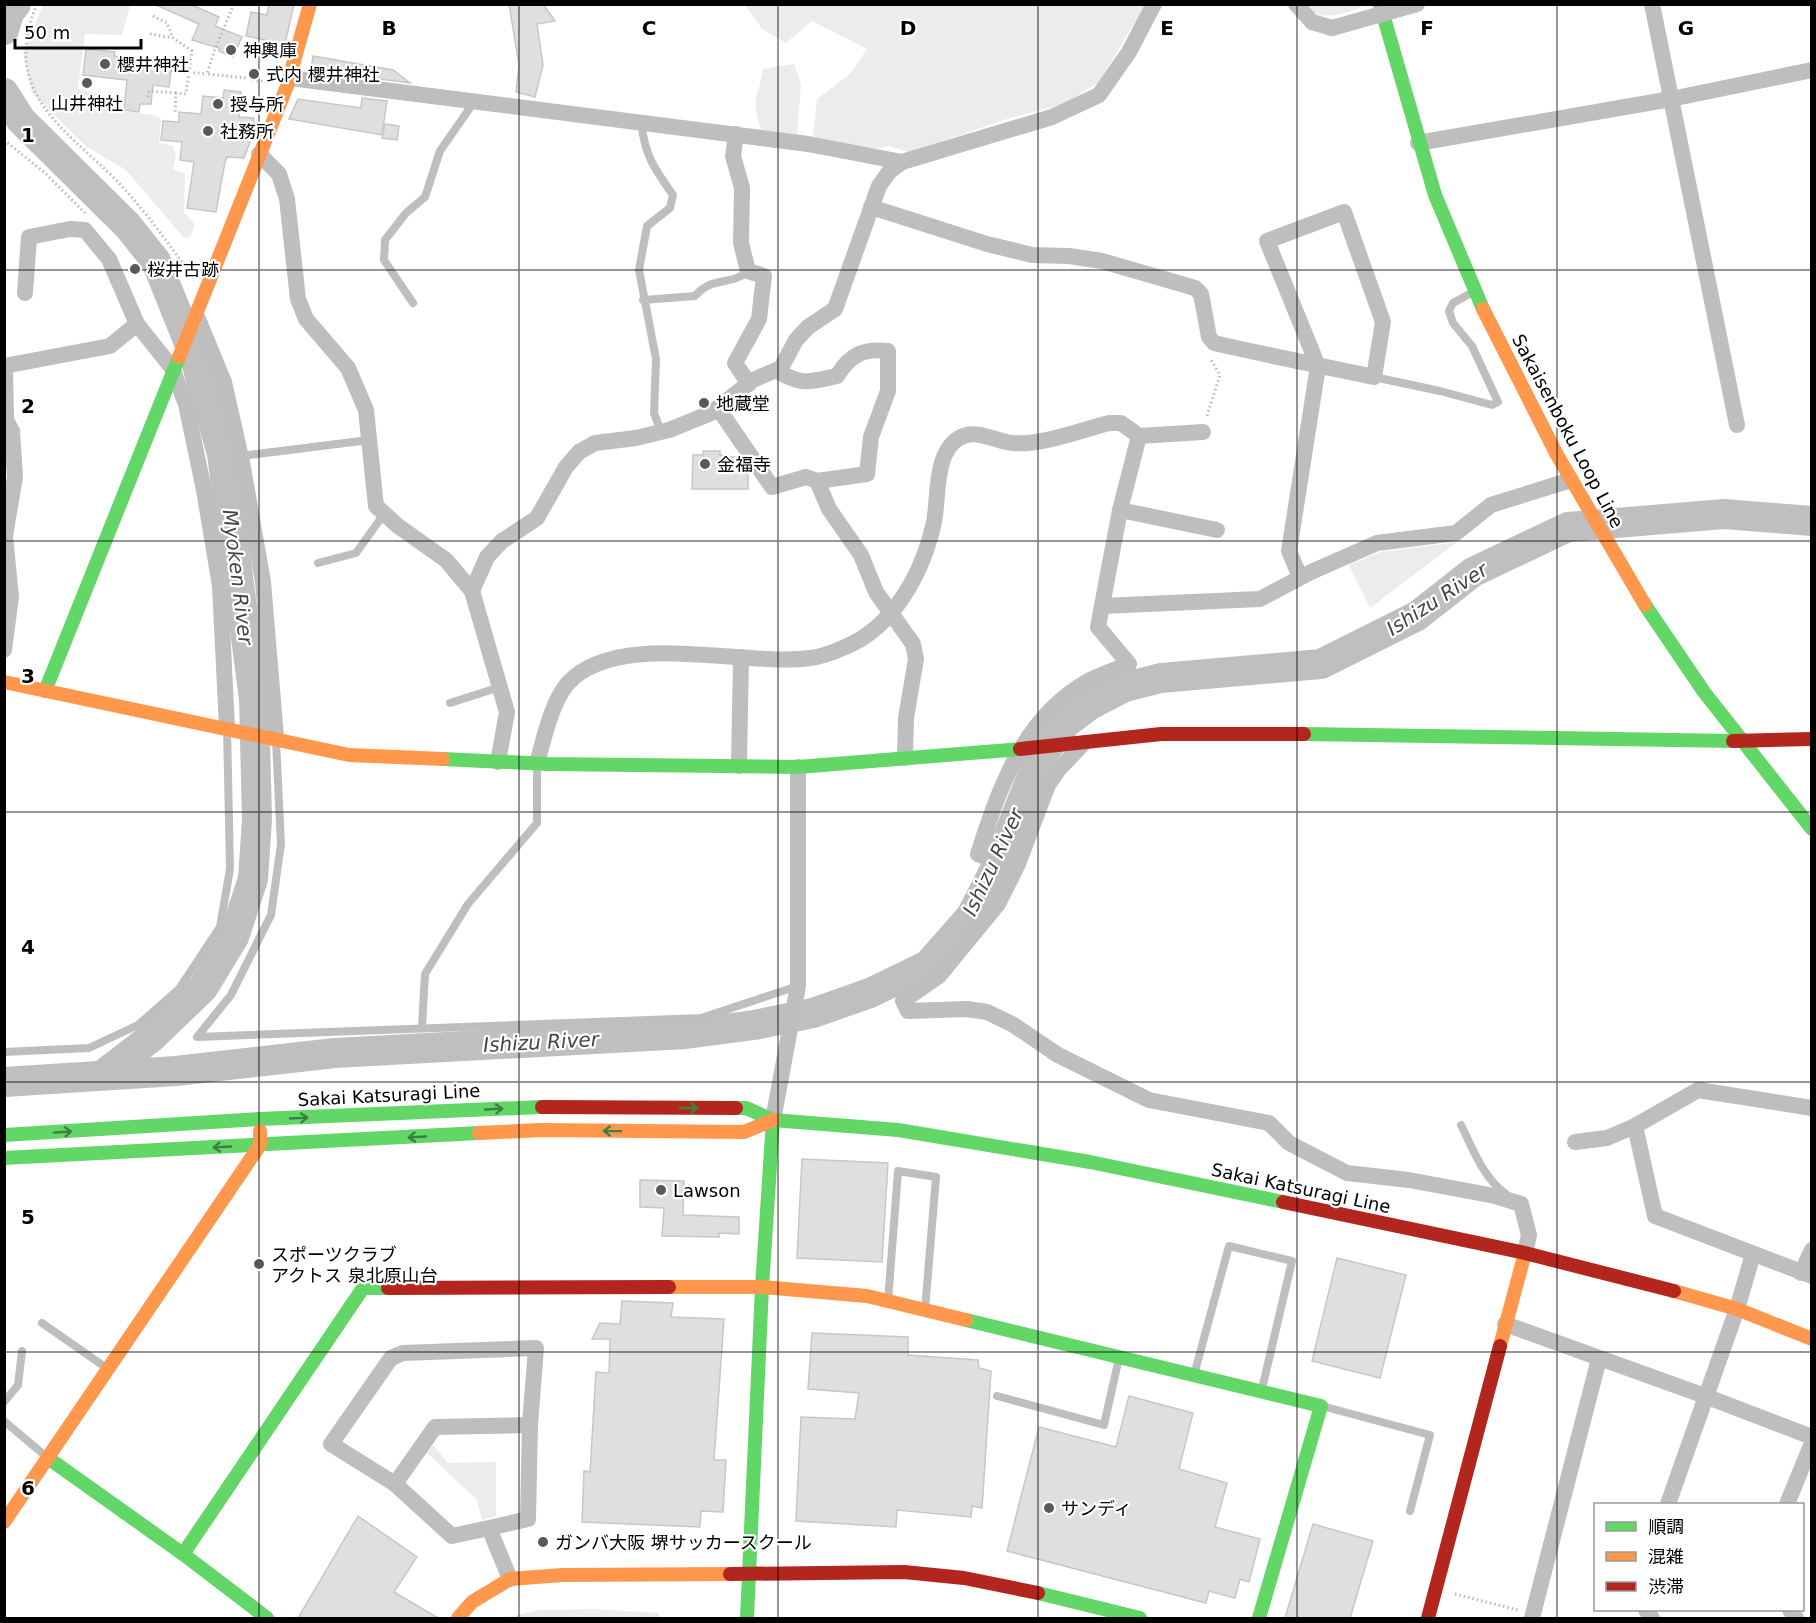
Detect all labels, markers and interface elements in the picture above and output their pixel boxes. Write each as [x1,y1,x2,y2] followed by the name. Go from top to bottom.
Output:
[15,12,141,50] scale bar
[381,16,397,40] text: B
[642,16,656,40] text: C
[900,16,916,40] text: D
[1160,16,1174,40] text: E
[1420,16,1434,40] text: F
[1678,16,1694,40] text: G
[24,22,70,43] text: 50 m
[243,40,297,61] place label: 神輿庫
[224,43,238,57] marker: 神輿庫
[117,54,189,75] place label: 櫻井神社
[98,57,112,71] marker: 櫻井神社
[266,64,380,85] place label: 式内 櫻井神社
[247,67,261,81] marker: 式内 櫻井神社
[80,76,94,90] marker: 山井神社
[51,93,123,114] place label: 山井神社
[230,94,284,115] place label: 授与所
[211,97,225,111] marker: 授与所
[220,121,274,142] place label: 社務所
[21,123,35,147] text: 1
[201,124,215,138] marker: 社務所
[147,259,219,280] place label: 桜井古跡
[128,262,142,276] marker: 桜井古跡
[1508,331,1628,531] street label: Sakaisenboku Loop Line
[716,393,770,414] place label: 地蔵堂
[21,394,35,418] text: 2
[697,396,711,410] marker: 地蔵堂
[717,454,771,475] place label: 金福寺
[698,457,712,471] marker: 金福寺
[218,508,258,648] water label: Myoken River
[1382,556,1494,641] water label: Ishizu River
[21,664,35,688] text: 3
[958,803,1029,920] water label: Ishizu River
[21,935,35,959] text: 4
[482,1027,601,1057] water label: Ishizu River
[297,1080,481,1110] street label: Sakai Katsuragi Line
[679,1102,699,1114] one-way arrow
[484,1103,504,1114] one-way arrow
[289,1112,309,1123] one-way arrow
[602,1125,622,1137] one-way arrow
[52,1126,72,1137] one-way arrow
[408,1131,428,1142] one-way arrow
[213,1141,233,1152] one-way arrow
[1209,1159,1393,1217] street label: Sakai Katsuragi Line
[673,1180,741,1201] place label: Lawson
[654,1183,668,1197] marker: Lawson
[21,1205,35,1229] text: 5
[271,1244,438,1286] place label: スポーツクラブ アクトス 泉北原山台
[252,1257,266,1271] marker: スポーツクラブ アクトス 泉北原山台
[21,1476,35,1500] text: 6
[1061,1498,1132,1519] place label: サンディ
[1042,1501,1056,1515] marker: サンディ
[1594,1503,1804,1611] legend
[1648,1516,1684,1537] text: 順調
[555,1532,812,1553] place label: ガンバ大阪 堺サッカースクール
[536,1535,550,1549] marker: ガンバ大阪 堺サッカースクール
[1648,1546,1684,1567] text: 混雑
[1648,1576,1684,1597] text: 渋滞

